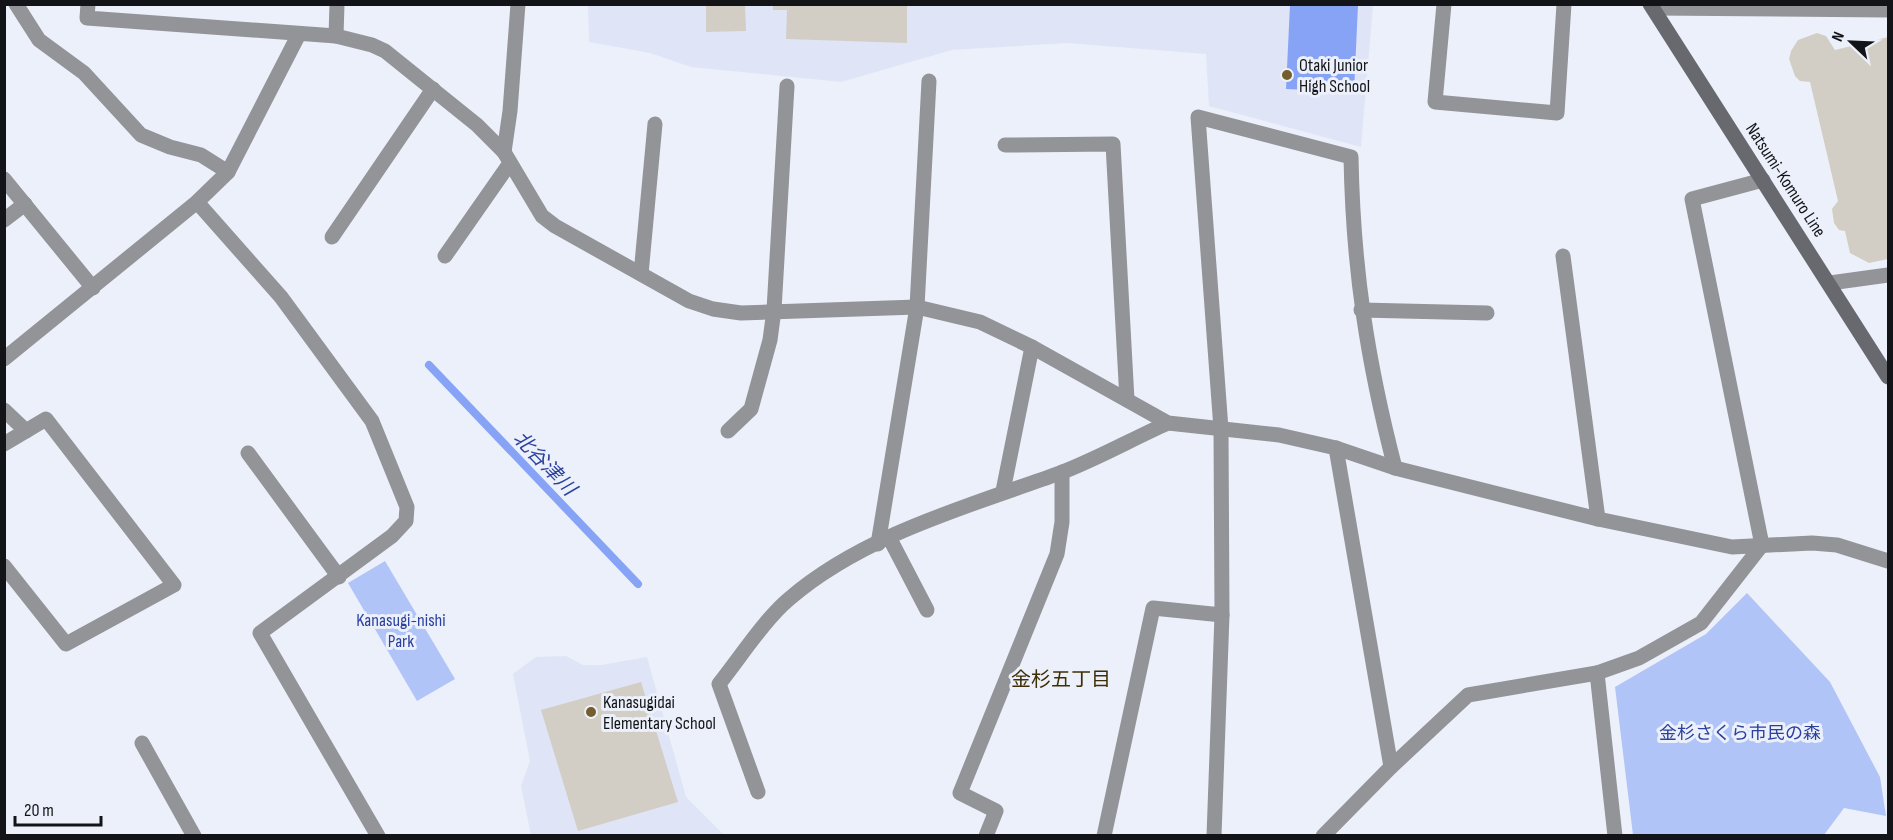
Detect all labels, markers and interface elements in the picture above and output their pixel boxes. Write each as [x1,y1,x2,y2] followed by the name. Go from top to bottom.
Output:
[1821,12,1881,72] north arrow
[1828,29,1849,44] text: N
[1299,55,1370,97] place label: Otaki Junior High School
[1280,68,1294,82] marker: Otaki Junior High School
[1741,119,1830,241] street label: Natsumi-Komuro Line
[508,427,582,502] water label: 北谷津川
[356,610,446,652] park label: Kanasugi-nishi Park
[1011,668,1111,692] district label: 金杉五丁目
[603,692,716,734] place label: Kanasugidai Elementary School
[584,705,598,719] marker: Kanasugidai Elementary School
[1659,723,1821,744] park label: 金杉さくら市民の森
[15,789,100,827] scale bar
[24,800,54,821] text: 20 m

